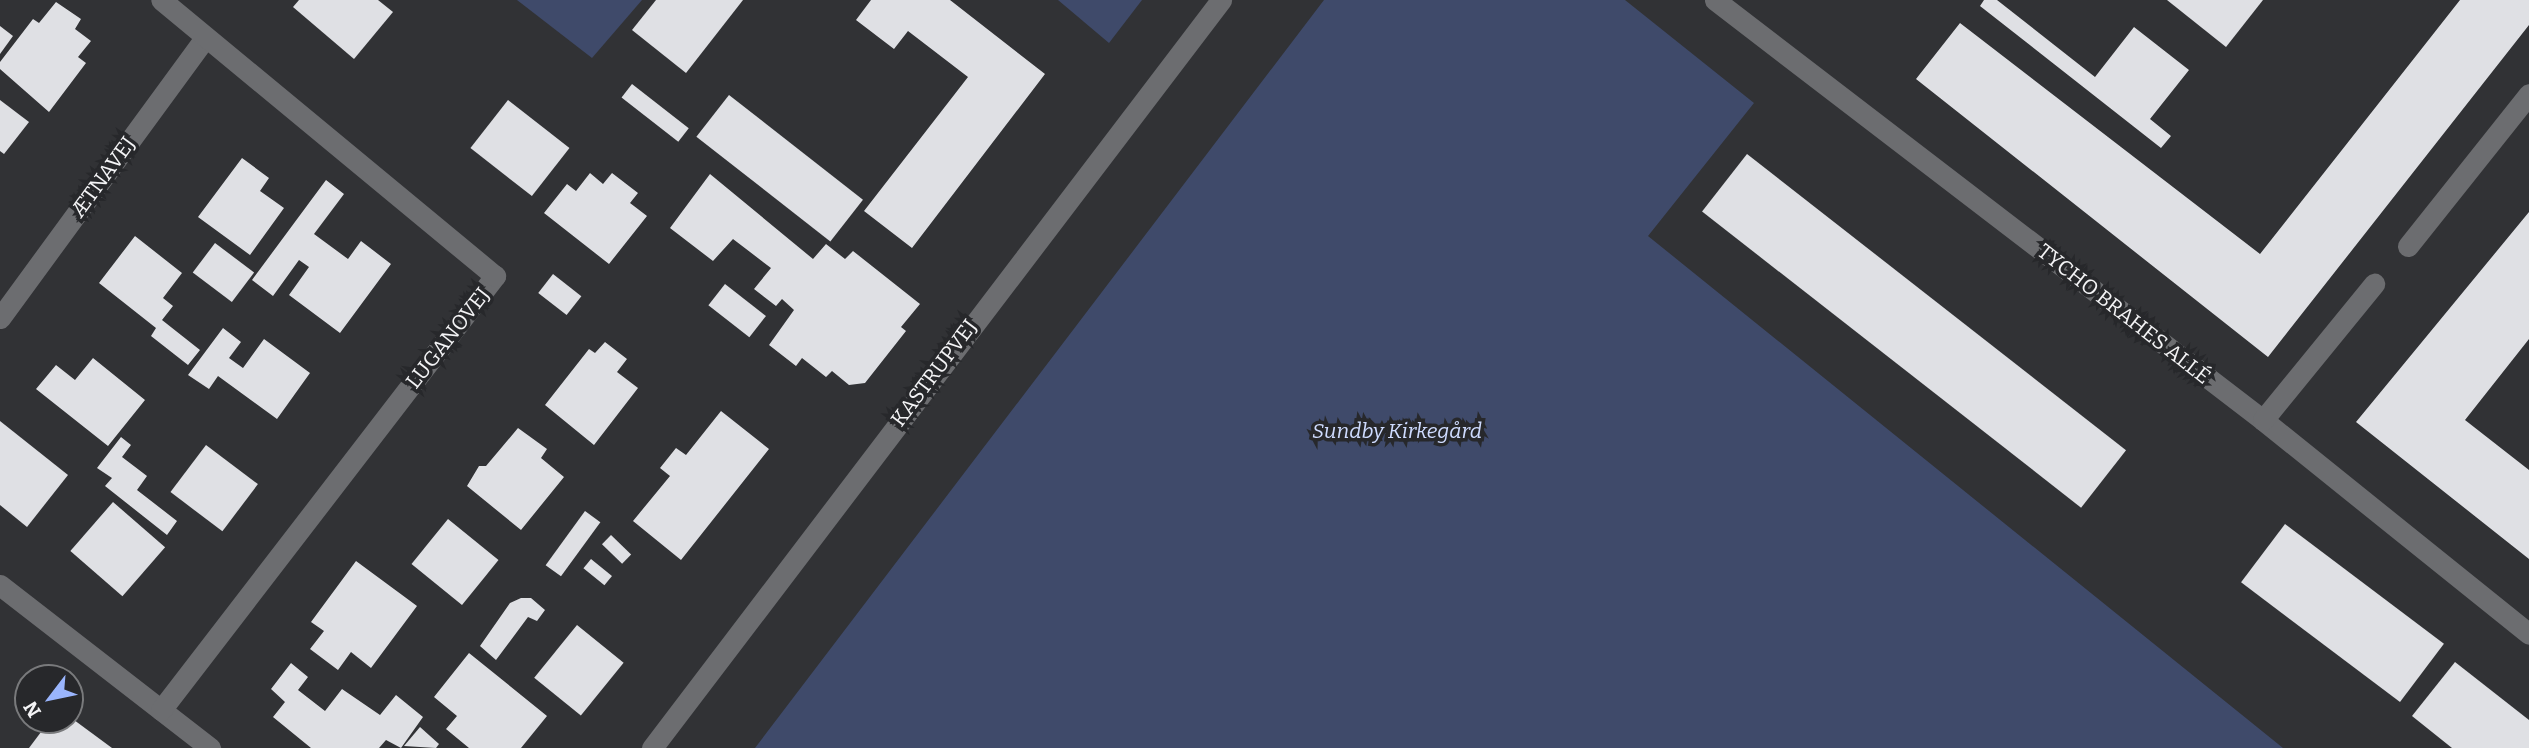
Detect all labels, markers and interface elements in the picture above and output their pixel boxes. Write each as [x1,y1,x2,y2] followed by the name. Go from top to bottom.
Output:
[65,132,141,222] street label: ÆTNAVEJ
[2033,239,2215,389] street label: TYCHO BRAHES ALLÉ
[401,282,495,394] street label: LUGANOVEJ
[886,314,982,432] street label: KASTRUPVEJ
[1312,418,1482,444] park label: Sundby Kirkegård
[14,664,84,734] north arrow
[19,697,46,722] text: N

